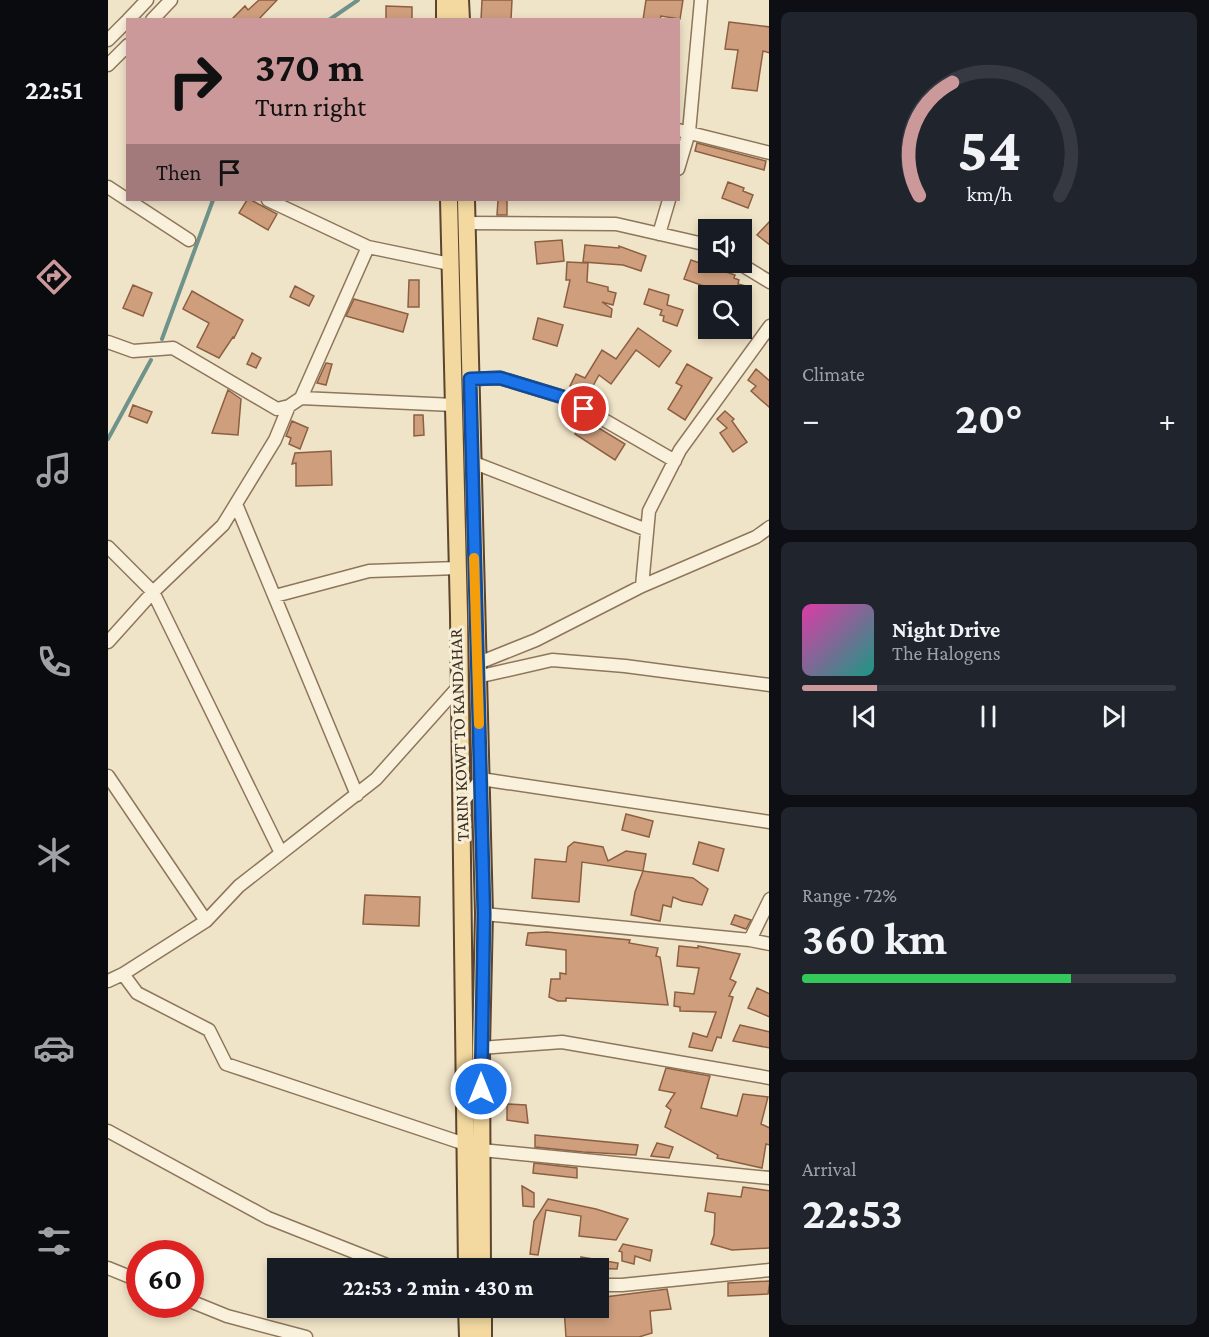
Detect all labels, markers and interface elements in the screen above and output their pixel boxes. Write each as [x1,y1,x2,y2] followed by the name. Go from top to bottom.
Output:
[156,42,234,120] icon: right
[255,43,364,90] text: 370 m
[25,75,83,105] text: 22:51
[255,92,366,122] text: Turn right
[957,114,1021,183] text: 54
[213,156,246,189] icon: arrive
[156,160,201,185] text: Then
[966,182,1013,206] text: km/h
[698,219,752,339] map controls
[698,219,752,273] button: sound
[33,256,75,298] icon: directions
[698,285,752,339] button: search
[802,363,865,385] text: Climate
[558,383,609,434] pin
[567,392,600,425] icon: arrive
[955,393,1023,443] text: 20°
[802,401,819,438] text: −
[1159,401,1176,438] text: +
[33,449,75,491] icon: music
[892,617,1000,642] text: Night Drive
[445,627,473,842] street label: TARIN KOWT TO KANDAHAR
[33,641,75,683] icon: phone
[892,642,1001,664] text: The Halogens
[848,700,881,733] icon: previous
[972,700,1005,733] icon: pause
[1097,700,1130,733] icon: next
[33,834,75,876] icon: climate
[802,884,897,906] text: Range · 72%
[802,914,947,964] text: 360 km
[33,1027,75,1069] icon: car
[449,1057,513,1121] position arrow
[802,1158,856,1180] text: Arrival
[802,1188,903,1238] text: 22:53
[33,1220,75,1262] icon: filters
[126,1240,204,1318] speed limit sign: 60
[343,1275,533,1300] text: 22:53 · 2 min · 430 m

